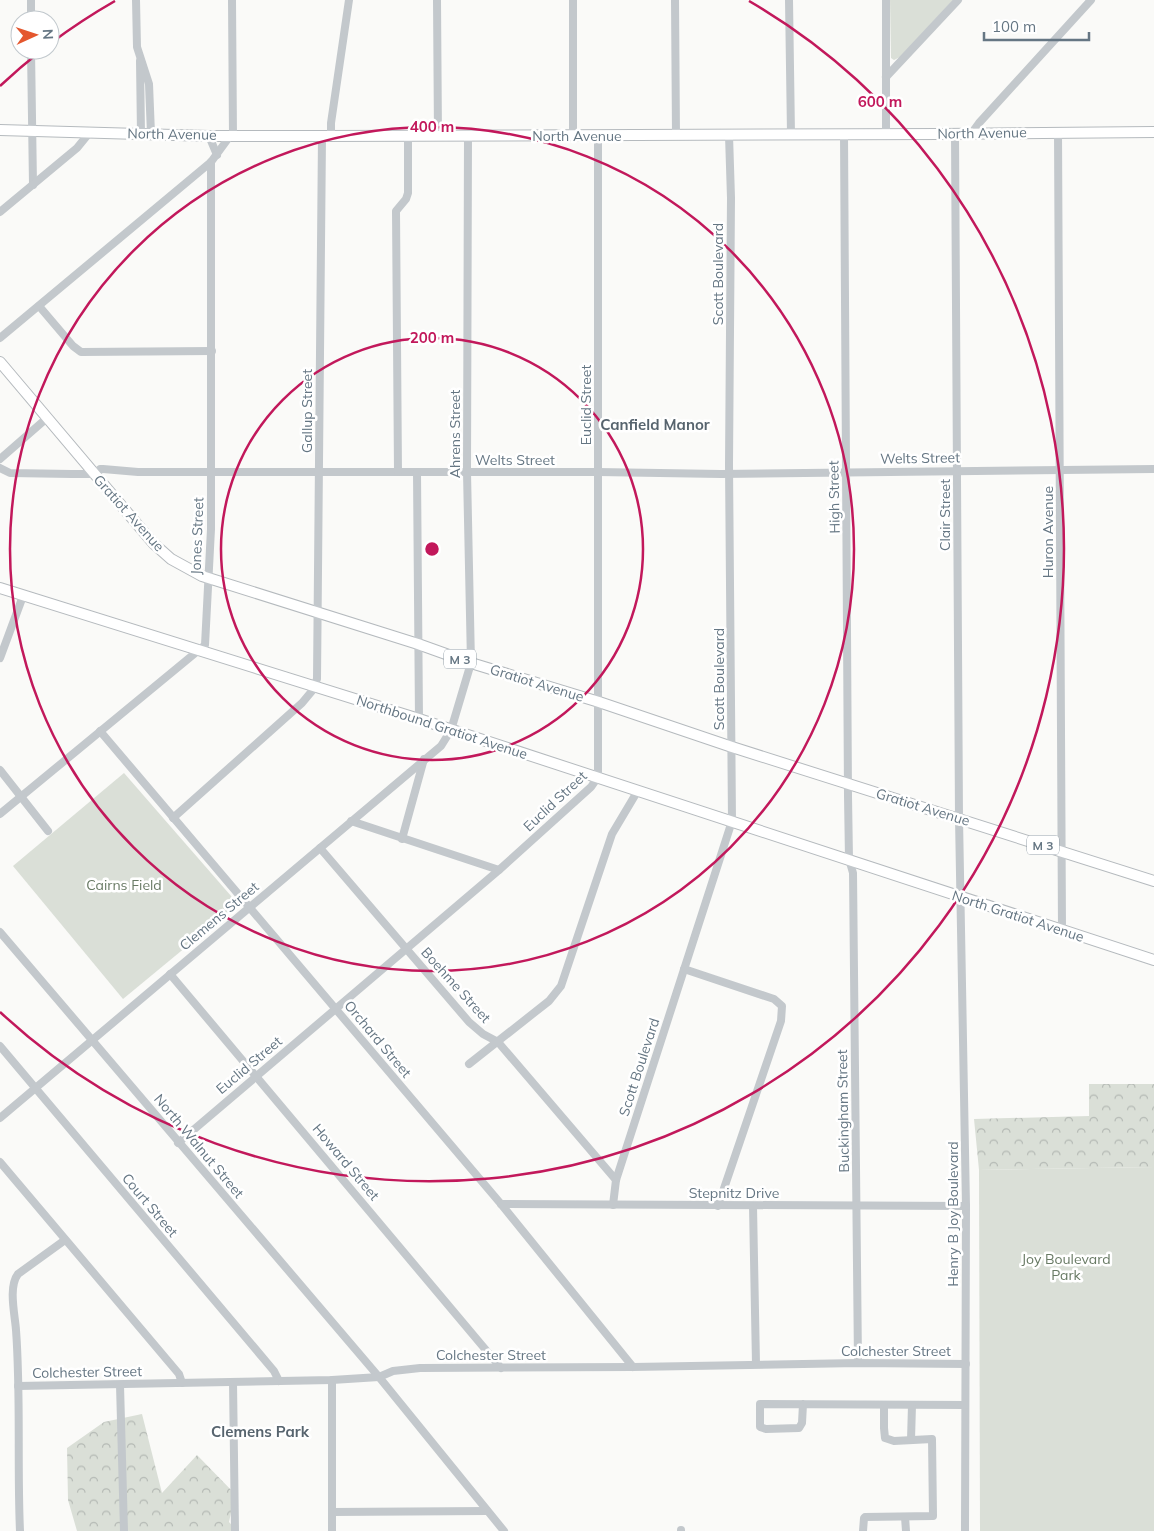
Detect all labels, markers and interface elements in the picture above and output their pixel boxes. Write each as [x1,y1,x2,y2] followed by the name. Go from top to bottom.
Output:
[10,10,60,60] north arrow
[984,10,1089,42] scale bar
[992,17,1036,36] text: 100 m
[39,29,57,40] text: N
[858,92,902,111] text: 600 m
[410,117,454,136] text: 400 m
[937,123,1027,143] street label: North Avenue
[127,124,217,144] street label: North Avenue
[532,127,622,145] street label: North Avenue
[709,223,727,325] street label: Scott Boulevard
[410,328,454,347] text: 200 m
[577,365,595,445] street label: Euclid Street
[298,369,316,453] street label: Gallup Street
[446,390,464,478] street label: Ahrens Street
[600,415,710,434] district label: Canfield Manor
[880,448,960,468] street label: Welts Street
[475,451,555,469] street label: Welts Street
[824,460,844,534] street label: High Street
[90,471,168,555] street label: Gratiot Avenue
[936,479,954,551] street label: Clair Street
[1039,486,1057,578] street label: Huron Avenue
[187,497,207,575] street label: Jones Street
[423,540,441,558] centre of rings
[710,628,728,730] street label: Scott Boulevard
[444,650,476,669] road number: M 3
[488,660,586,706] street label: Gratiot Avenue
[354,691,530,763] street label: Northbound Gratiot Avenue
[519,767,591,835] street label: Euclid Street
[874,784,972,830] street label: Gratiot Avenue
[1027,836,1059,854] road number: M 3
[86,876,162,894] park label: Cairns Field
[176,878,262,954] street label: Clemens Street
[950,886,1086,946] street label: North Gratiot Avenue
[417,943,495,1027] street label: Boehme Street
[341,997,416,1081] street label: Orchard Street
[615,1016,663,1118] street label: Scott Boulevard
[212,1032,286,1098] street label: Euclid Street
[833,1049,853,1173] street label: Buckingham Street
[150,1090,248,1202] street label: North Walnut Street
[309,1120,383,1204] street label: Howard Street
[944,1141,962,1287] street label: Henry B Joy Boulevard
[118,1169,182,1241] street label: Court Street
[689,1184,779,1202] street label: Stepnitz Drive
[1021,1250,1111,1284] park label: Joy Boulevard Park
[841,1342,951,1360] street label: Colchester Street
[436,1346,546,1364] street label: Colchester Street
[32,1362,142,1382] street label: Colchester Street
[211,1422,310,1441] district label: Clemens Park

